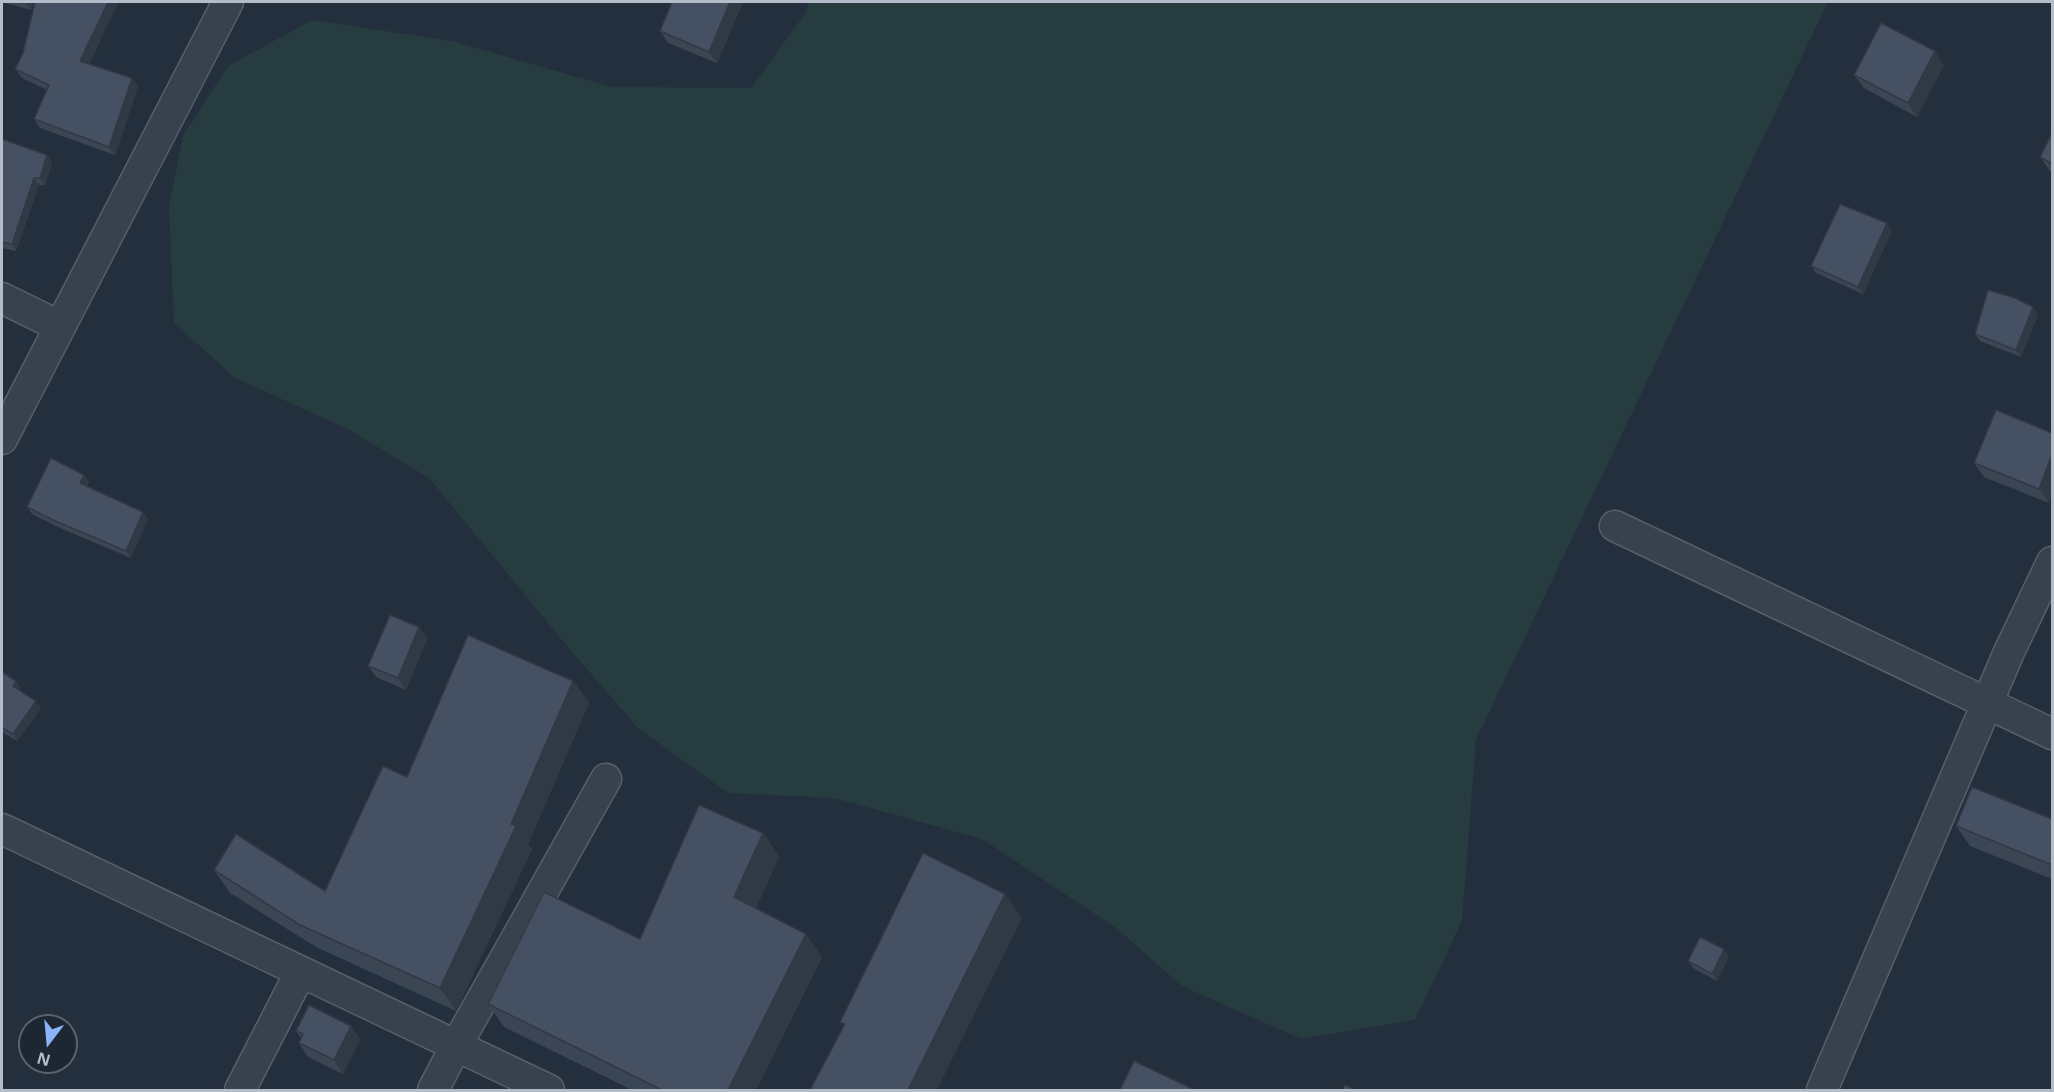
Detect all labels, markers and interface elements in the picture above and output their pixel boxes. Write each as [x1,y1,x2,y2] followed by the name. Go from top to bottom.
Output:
[18,1014,78,1074] north arrow
[34,1047,53,1072] text: N

